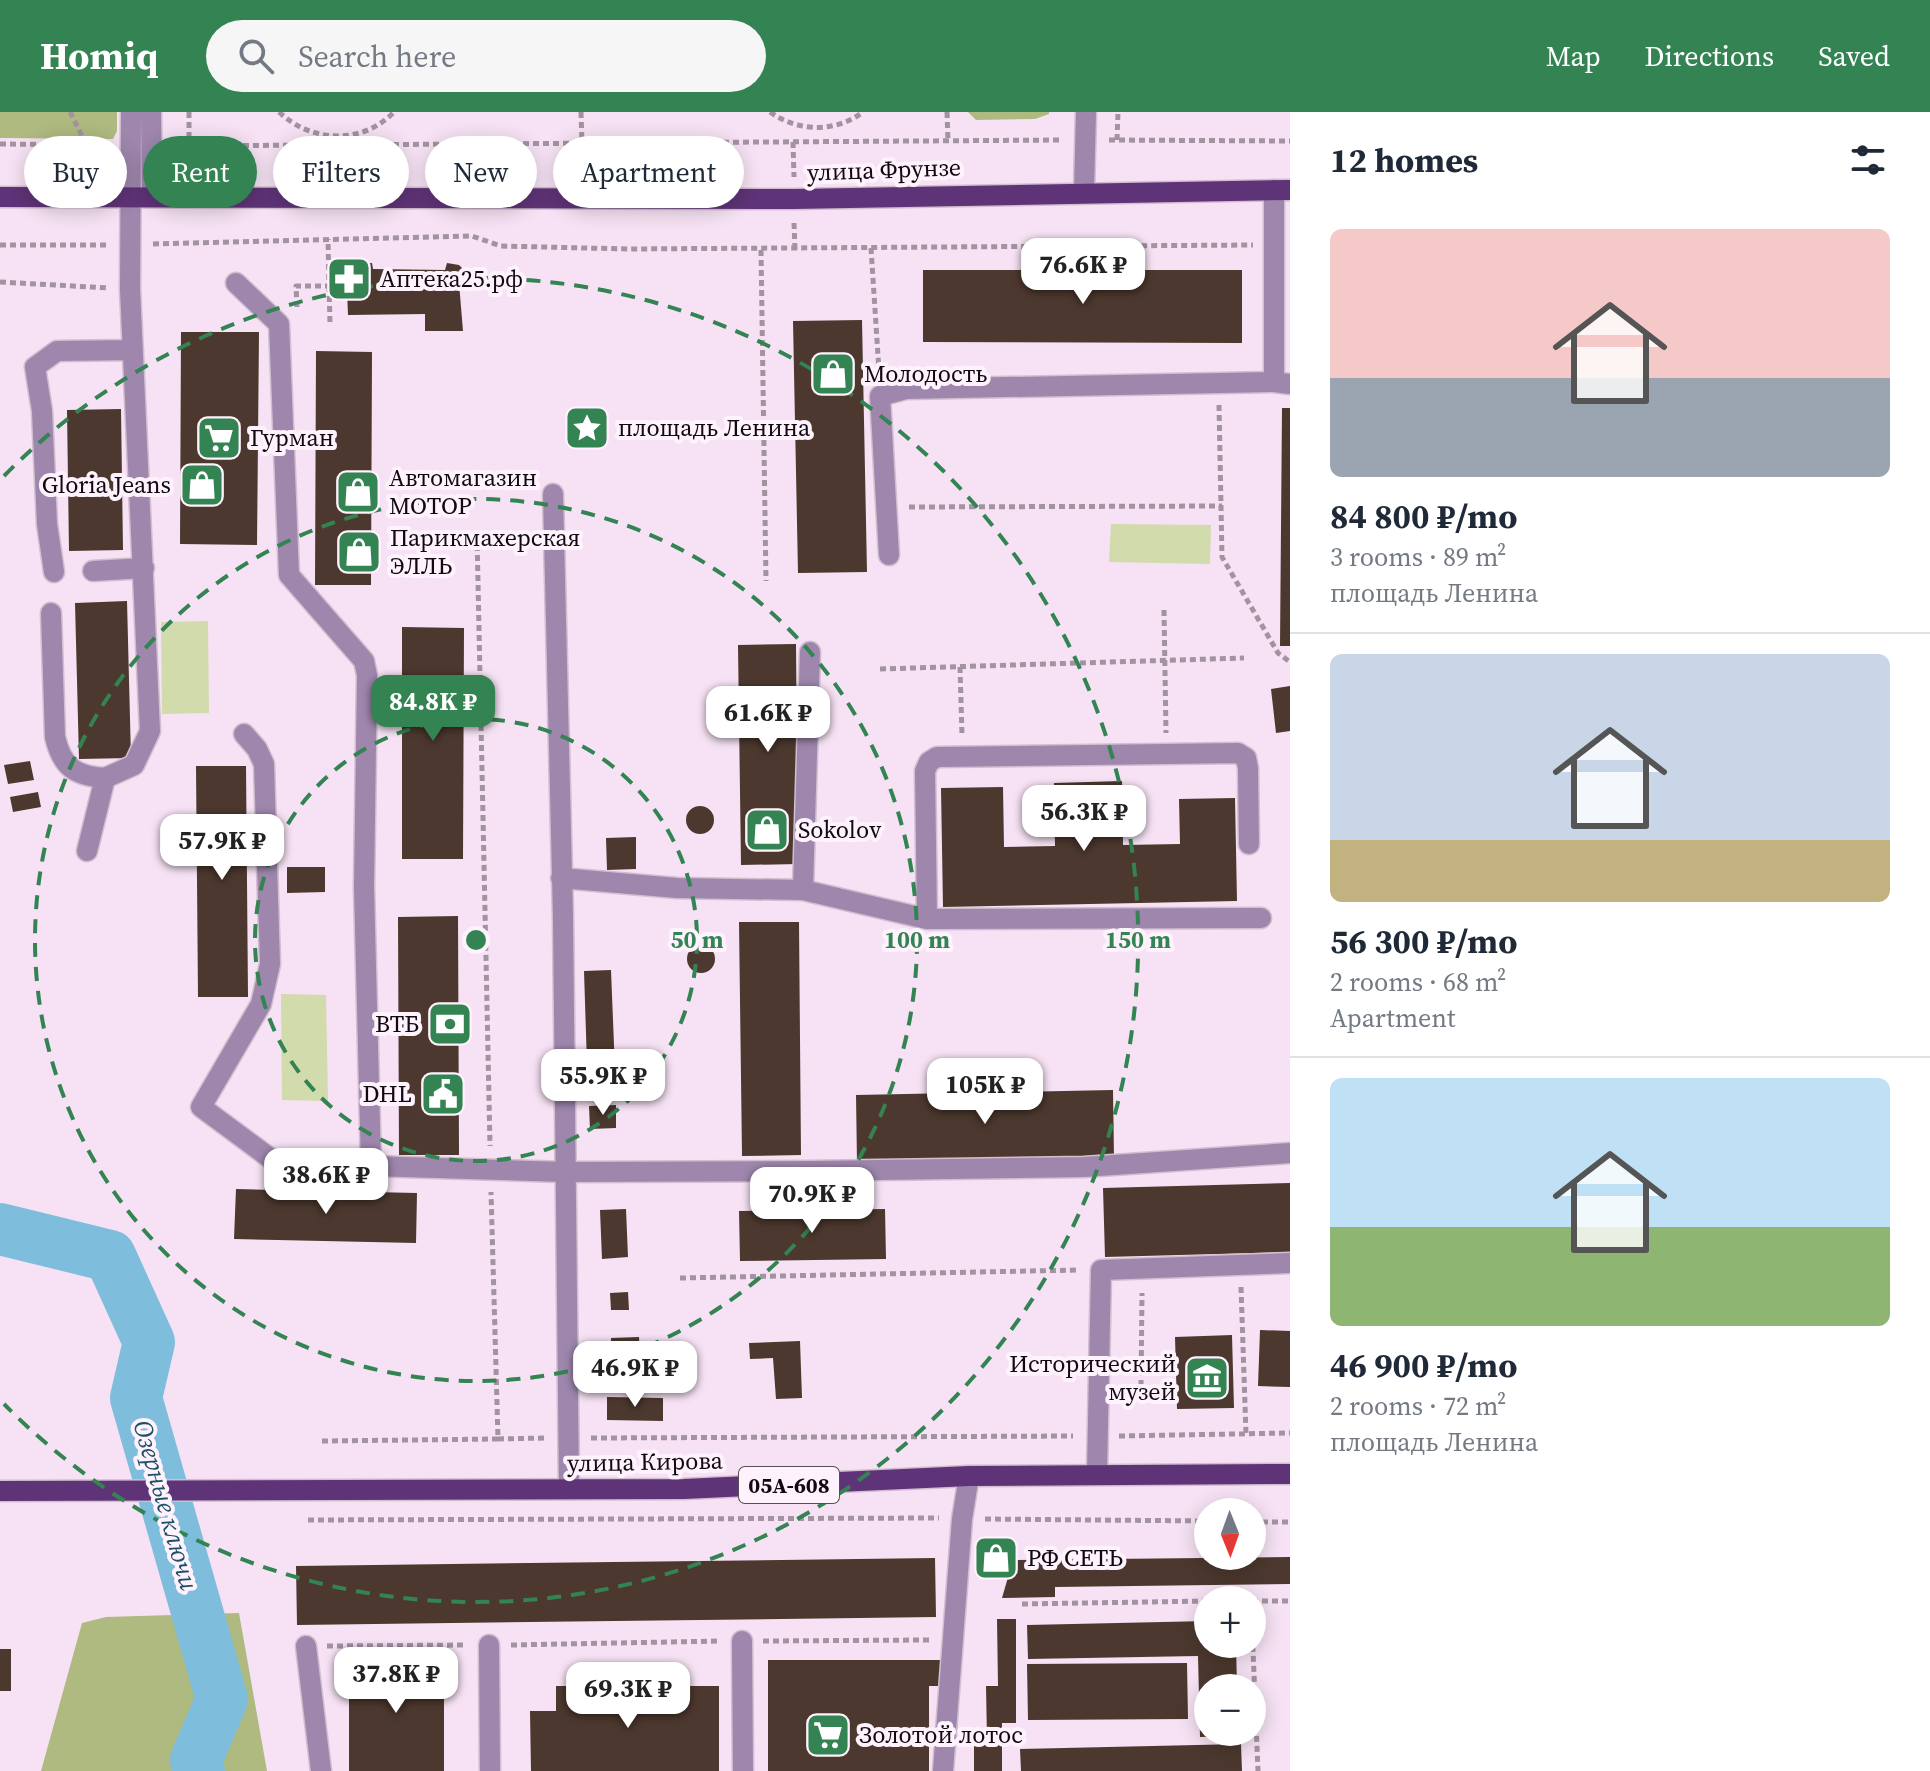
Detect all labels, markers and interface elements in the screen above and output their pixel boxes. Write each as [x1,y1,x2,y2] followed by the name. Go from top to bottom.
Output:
[206,20,766,92] search box
[40,30,158,82] text: Homiq
[234,34,278,78] icon: search
[298,36,456,77] text: Search here
[1546,37,1601,75] text: Map
[1645,37,1774,75] text: Directions
[1818,37,1890,75] text: Saved
[24,136,127,208] chip: Buy
[143,136,257,208] chip: Rent
[273,136,409,208] chip: Filters
[425,136,537,208] chip: New
[553,136,744,208] chip: Apartment
[1330,137,1478,183] text: 12 homes
[1846,138,1890,182] icon: filters
[806,150,962,189] street label: улица Фрунзе
[1009,238,1157,306] pin: 76.6K ₽
[1039,246,1127,282] text: 76.6K ₽
[325,255,373,303] pharmacy icon: Аптека25.рф
[380,262,523,295] place label: Аптека25.рф
[1538,281,1682,425] icon: home
[809,350,857,398] shop icon: Молодость
[864,357,987,390] place label: Молодость
[563,404,611,452] place icon: площадь Ленина
[618,411,811,444] place label: площадь Ленина
[195,414,243,462] supermarket icon: Гурман
[250,421,334,454] place label: Гурман
[178,461,226,509] shop icon: Gloria Jeans
[389,461,537,522] place label: Автомагазин МОТОР
[42,468,171,501] place label: Gloria Jeans
[334,468,382,516] shop icon: Автомагазин МОТОР
[1330,493,1517,539] text: 84 800 ₽/mo
[390,521,580,582] place label: Парикмахерская ЭЛЛЬ
[335,528,383,576] shop icon: Парикмахерская ЭЛЛЬ
[1330,539,1506,575] text: 3 rooms · 89 m²
[1330,575,1538,611] text: площадь Ленина
[359,675,507,743] pin: 84.8K ₽
[389,683,477,719] text: 84.8K ₽
[694,686,842,754] pin: 61.6K ₽
[724,694,812,730] text: 61.6K ₽
[1538,706,1682,850] icon: home
[1010,785,1158,853] pin: 56.3K ₽
[1040,793,1128,829] text: 56.3K ₽
[743,806,791,854] shop icon: Sokolov
[798,813,881,846] place label: Sokolov
[148,814,296,882] pin: 57.9K ₽
[178,822,266,858] text: 57.9K ₽
[1330,918,1517,964] text: 56 300 ₽/mo
[671,923,724,956] text: 50 m
[884,923,950,956] text: 100 m
[1105,923,1171,956] text: 150 m
[462,926,490,954] centre of rings
[1330,964,1506,1000] text: 2 rooms · 68 m²
[426,1000,474,1048] bank icon: ВТБ
[1330,1000,1455,1036] text: Apartment
[375,1007,419,1040] place label: ВТБ
[529,1049,677,1117] pin: 55.9K ₽
[559,1057,647,1093] text: 55.9K ₽
[920,1058,1050,1126] pin: 105K ₽
[945,1066,1025,1102] text: 105K ₽
[419,1070,467,1118] public building icon: DHL
[362,1077,412,1110] place label: DHL
[1538,1130,1682,1274] icon: home
[252,1148,400,1216] pin: 38.6K ₽
[282,1156,370,1192] text: 38.6K ₽
[738,1167,886,1235] pin: 70.9K ₽
[768,1175,856,1211] text: 70.9K ₽
[561,1341,709,1409] pin: 46.9K ₽
[1330,1342,1517,1388] text: 46 900 ₽/mo
[1009,1347,1176,1408] place label: Исторический музей
[591,1349,679,1385] text: 46.9K ₽
[1183,1354,1231,1402] museum icon: Исторический музей
[1330,1388,1506,1424] text: 2 rooms · 72 m²
[125,1416,208,1594] water label: Озерные ключи
[1330,1424,1538,1460] text: площадь Ленина
[567,1444,724,1479] street label: улица Кирова
[739,1467,839,1503] road number: 05А-608
[1194,1498,1266,1570] north arrow
[1194,1498,1266,1746] map controls
[972,1534,1020,1582] shop icon: РФ СЕТЬ
[1027,1541,1123,1574] place label: РФ СЕТЬ
[1194,1586,1266,1658] button: +
[322,1647,470,1715] pin: 37.8K ₽
[352,1655,440,1691] text: 37.8K ₽
[554,1662,702,1730] pin: 69.3K ₽
[584,1670,672,1706] text: 69.3K ₽
[1194,1674,1266,1746] button: −
[804,1711,852,1759] supermarket icon: Золотой лотос
[859,1718,1023,1751] place label: Золотой лотос

